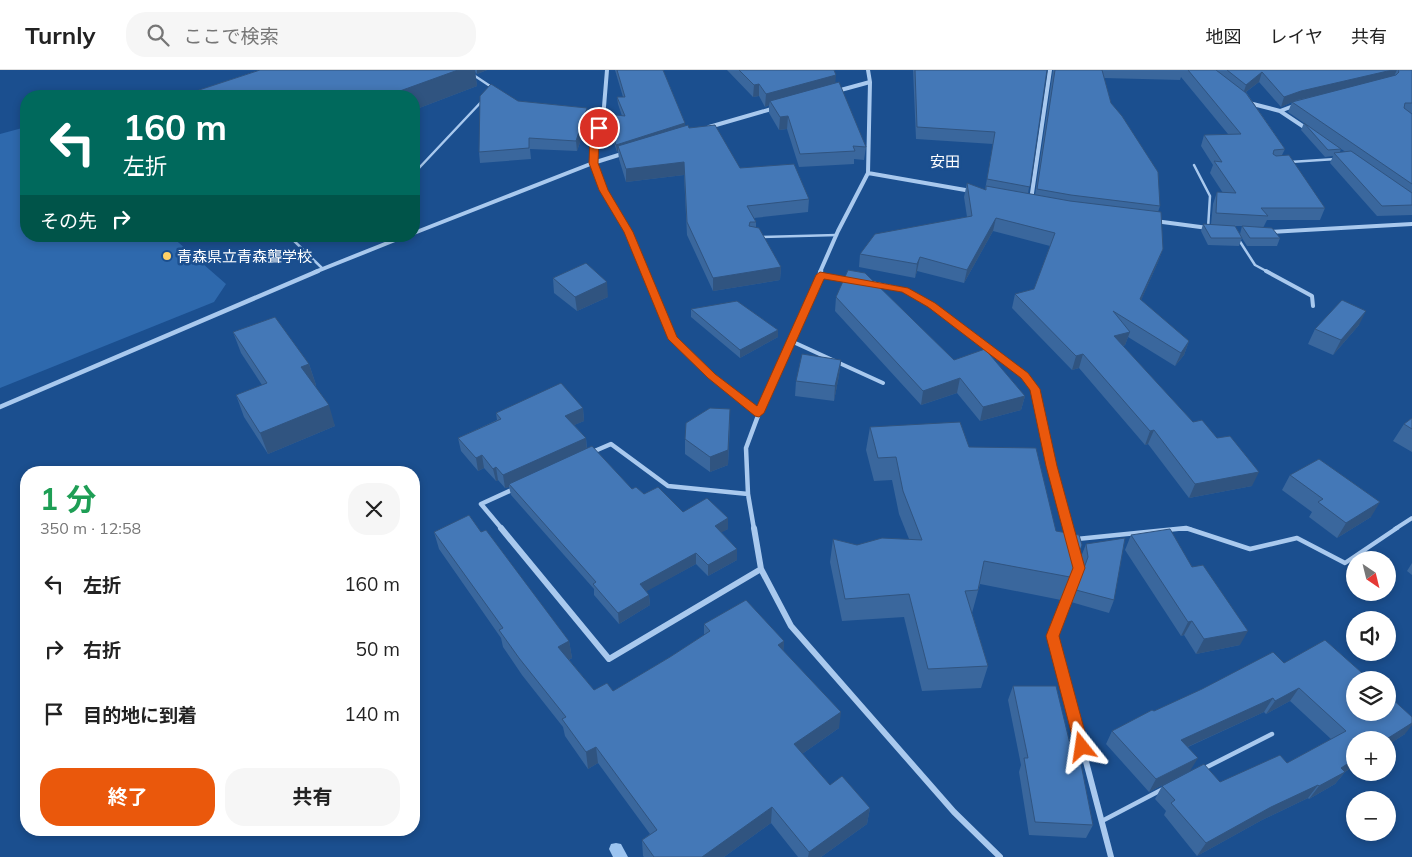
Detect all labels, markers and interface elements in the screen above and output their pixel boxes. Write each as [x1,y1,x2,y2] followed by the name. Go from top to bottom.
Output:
[126,12,476,57] search box
[25,20,96,50] text: Turnly
[144,21,172,49] icon: search
[184,24,279,48] text: ここで検索
[1206,25,1242,48] text: 地図
[1270,25,1323,48] text: レイヤ
[1351,25,1387,48] text: 共有
[123,105,227,149] text: 160 m
[578,107,620,149] pin
[40,110,105,175] icon: left
[585,114,613,142] icon: arrive
[123,152,167,180] text: 左折
[930,152,960,171] district label: 安田
[107,205,135,233] icon: right
[40,209,97,233] text: その先
[177,247,312,266] place label: 青森県立青森聾学校
[161,250,173,262] marker: 青森県立青森聾学校
[40,480,96,518] text: 1 分
[348,483,400,535] button: close
[40,518,141,538] text: 350 m · 12:58
[1346,551,1396,601] north arrow
[1346,551,1396,841] map controls
[40,570,68,598] icon: left
[344,572,400,596] text: 160 m
[83,573,121,597] text: 左折
[1346,611,1396,661] button: sound
[40,635,68,663] icon: right
[356,637,400,661] text: 50 m
[83,638,121,662] text: 右折
[1346,671,1396,721] button: layers
[40,700,68,728] icon: arrive
[344,702,400,726] text: 140 m
[83,703,197,727] text: 目的地に到着
[1055,720,1107,772] position arrow
[1346,731,1396,781] button: +
[40,768,215,826] button: 終了
[225,768,400,826] button: 共有
[1346,791,1396,841] button: −

